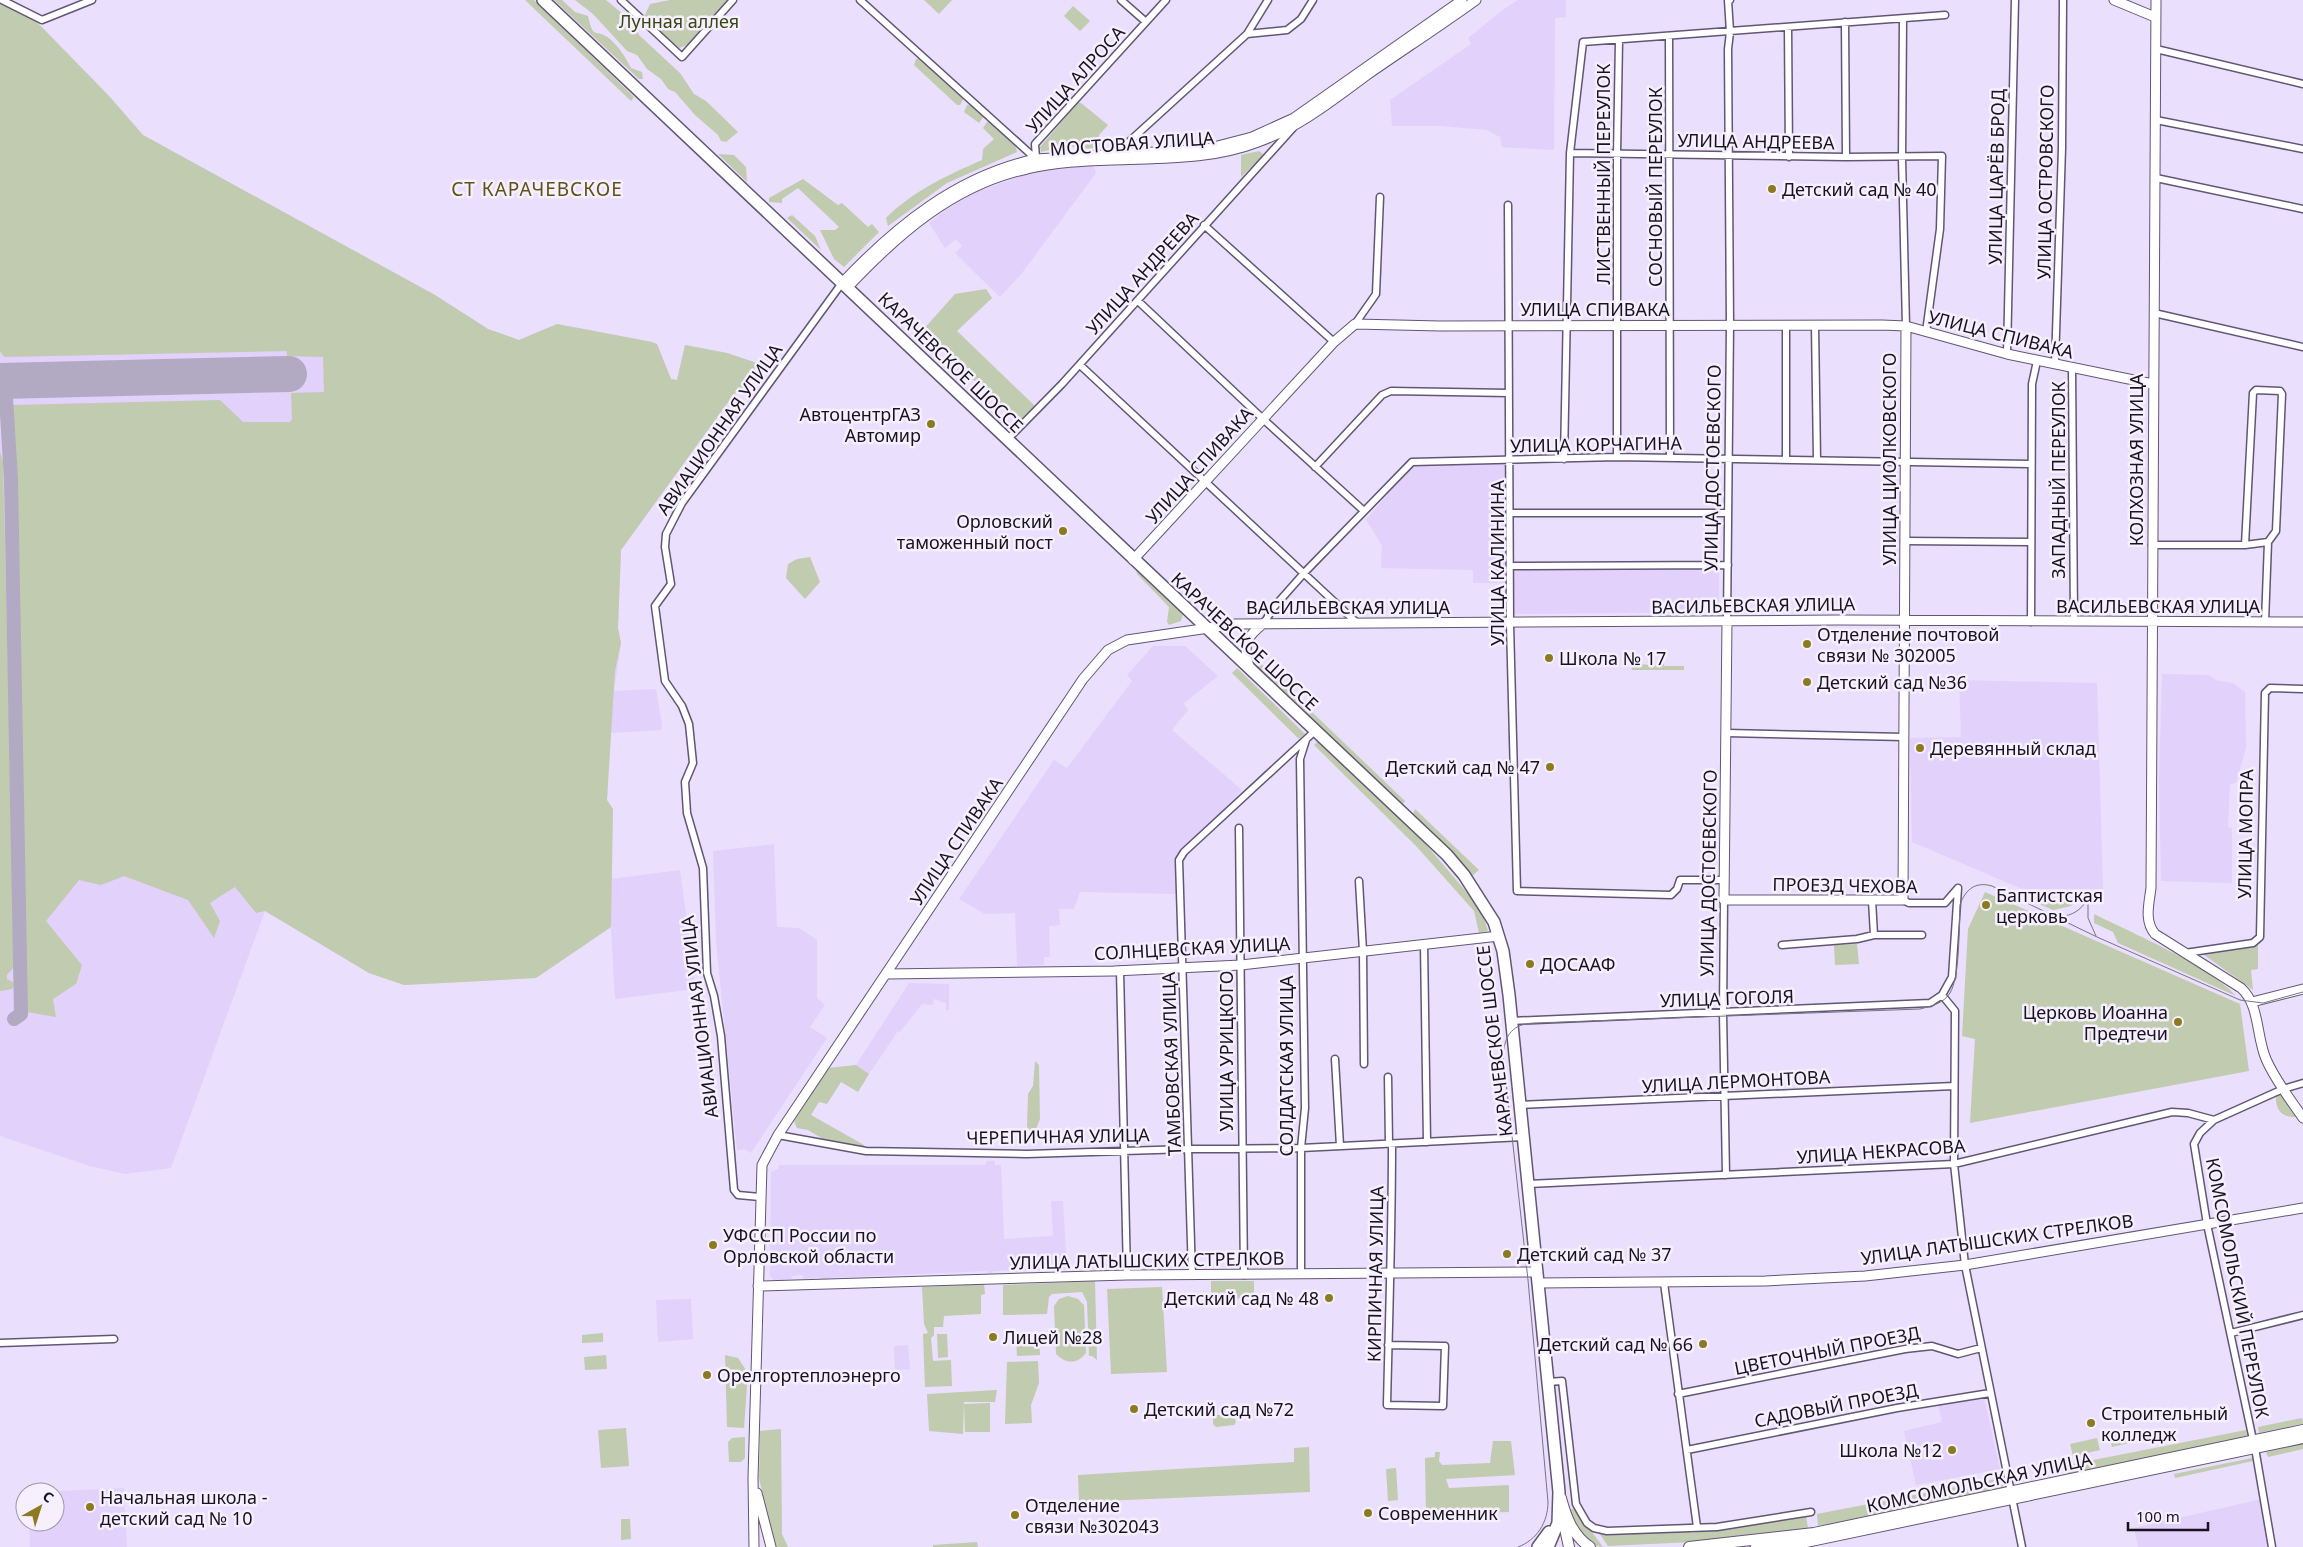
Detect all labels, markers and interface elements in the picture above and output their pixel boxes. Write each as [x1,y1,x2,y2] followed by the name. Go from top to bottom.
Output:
[619,9,739,33] park label: Лунная аллея
[1020,20,1130,138] street label: УЛИЦА АЛРОСА
[1591,63,1615,284] street label: ЛИСТВЕННЫЙ ПЕРЕУЛОК
[2031,84,2059,280] street label: УЛИЦА ОСТРОВСКОГО
[1643,86,1667,287] street label: СОСНОВЫЙ ПЕРЕУЛОК
[1982,89,2010,265] street label: УЛИЦА ЦАРЁВ БРОД
[1049,125,1215,161] street label: МОСТОВАЯ УЛИЦА
[1677,128,1835,154] street label: УЛИЦА АНДРЕЕВА
[451,176,623,202] district label: СТ КАРАЧЕВСКОЕ
[1782,177,1937,201] place label: Детский сад № 40
[1766,183,1778,195] marker: Детский сад № 40
[1080,206,1204,339] street label: УЛИЦА АНДРЕЕВА
[873,286,1029,438] street label: КАРАЧЕВСКОЕ ШОССЕ
[1520,297,1670,321] street label: УЛИЦА СПИВАКА
[1926,304,2077,364] street label: УЛИЦА СПИВАКА
[651,338,788,519] street label: АВИАЦИОННАЯ УЛИЦА
[1877,352,1901,566] street label: УЛИЦА ЦИОЛКОВСКОГО
[1698,364,1726,572] street label: УЛИЦА ДОСТОЕВСКОГО
[2124,373,2148,546] street label: КОЛХОЗНАЯ УЛИЦА
[2046,380,2070,579] street label: ЗАПАДНЫЙ ПЕРЕУЛОК
[1140,401,1258,529] street label: УЛИЦА СПИВАКА
[800,402,921,447] place label: АвтоцентрГАЗ Автомир
[925,418,937,430] marker: АвтоцентрГАЗ Автомир
[1510,430,1683,457] street label: УЛИЦА КОРЧАГИНА
[1485,480,1509,646] street label: УЛИЦА КАЛИНИНА
[897,509,1054,554] place label: Орловский таможенный пост
[1057,525,1069,537] marker: Орловский таможенный пост
[1166,566,1324,716] street label: КАРАЧЕВСКОЕ ШОССЕ
[1651,591,1856,619] street label: ВАСИЛЬЕВСКАЯ УЛИЦА
[2056,594,2261,618] street label: ВАСИЛЬЕВСКАЯ УЛИЦА
[1246,595,1451,619] street label: ВАСИЛЬЕВСКАЯ УЛИЦА
[1817,622,1999,667] place label: Отделение почтовой связи № 302005
[1801,638,1813,650] marker: Отделение почтовой связи № 302005
[1559,646,1666,670] place label: Школа № 17
[1543,652,1555,664] marker: Школа № 17
[1817,670,1967,694] place label: Детский сад №36
[1801,676,1813,688] marker: Детский сад №36
[1930,736,2096,760] place label: Деревянный склад
[1914,742,1926,754] marker: Деревянный склад
[1385,755,1540,779] place label: Детский сад № 47
[1544,761,1556,773] marker: Детский сад № 47
[2232,768,2258,899] street label: УЛИЦА МОПРА
[1694,769,1722,977] street label: УЛИЦА ДОСТОЕВСКОГО
[904,772,1008,910] street label: УЛИЦА СПИВАКА
[1772,872,1918,898] street label: ПРОЕЗД ЧЕХОВА
[1996,883,2103,928] place label: Баптистская церковь
[1980,899,1992,911] marker: Баптистская церковь
[675,914,723,1120] street label: АВИАЦИОННАЯ УЛИЦА
[1093,931,1291,965] street label: СОЛНЦЕВСКАЯ УЛИЦА
[1470,944,1518,1138] street label: КАРАЧЕВСКОЕ ШОССЕ
[1540,952,1615,976] place label: ДОСААФ
[1524,958,1536,970] marker: ДОСААФ
[1214,970,1238,1132] street label: УЛИЦА УРИЦКОГО
[1156,971,1186,1156] street label: ТАМБОВСКАЯ УЛИЦА
[1274,975,1298,1157] street label: СОЛДАТСКАЯ УЛИЦА
[1660,984,1794,1012] street label: УЛИЦА ГОГОЛЯ
[2023,1000,2168,1045] place label: Церковь Иоанна Предтечи
[2172,1016,2184,1028] marker: Церковь Иоанна Предтечи
[1641,1064,1831,1098] street label: УЛИЦА ЛЕРМОНТОВА
[966,1122,1150,1150] street label: ЧЕРЕПИЧНАЯ УЛИЦА
[1796,1133,1967,1169] street label: УЛИЦА НЕКРАСОВА
[2201,1156,2275,1421] street label: КОМСОМОЛЬСКИЙ ПЕРЕУЛОК
[1361,1185,1389,1362] street label: КИРПИЧНАЯ УЛИЦА
[1859,1208,2135,1270] street label: УЛИЦА ЛАТЫШСКИХ СТРЕЛКОВ
[723,1223,894,1268] place label: УФССП России по Орловской области
[707,1239,719,1251] marker: УФССП России по Орловской области
[1517,1242,1672,1266] place label: Детский сад № 37
[1009,1246,1285,1274] street label: УЛИЦА ЛАТЫШСКИХ СТРЕЛКОВ
[1501,1248,1513,1260] marker: Детский сад № 37
[1164,1286,1319,1310] place label: Детский сад № 48
[1323,1292,1335,1304] marker: Детский сад № 48
[1732,1320,1922,1380] street label: ЦВЕТОЧНЫЙ ПРОЕЗД
[1003,1325,1103,1349] place label: Лицей №28
[987,1331,999,1343] marker: Лицей №28
[1538,1332,1693,1356] place label: Детский сад № 66
[1697,1338,1709,1350] marker: Детский сад № 66
[717,1363,901,1387] place label: Орелгортеплоэнерго
[701,1369,713,1381] marker: Орелгортеплоэнерго
[1752,1377,1920,1433] street label: САДОВЫЙ ПРОЕЗД
[1144,1397,1294,1421] place label: Детский сад №72
[2101,1401,2228,1446] place label: Строительный колледж
[1128,1403,1140,1415] marker: Детский сад №72
[2085,1417,2097,1429] marker: Строительный колледж
[1839,1438,1942,1462] place label: Школа №12
[1946,1444,1958,1456] marker: Школа №12
[1864,1446,2094,1518] street label: КОМСОМОЛЬСКАЯ УЛИЦА
[15,1482,65,1532] north arrow
[100,1485,268,1530] place label: Начальная школа - детский сад № 10
[39,1486,58,1507] text: С
[1025,1493,1159,1538] place label: Отделение связи №302043
[2128,1500,2208,1532] scale bar
[84,1501,96,1513] marker: Начальная школа - детский сад № 10
[1378,1501,1498,1525] place label: Современник
[2136,1506,2180,1526] text: 100 m
[1362,1507,1374,1519] marker: Современник
[1009,1509,1021,1521] marker: Отделение связи №302043

